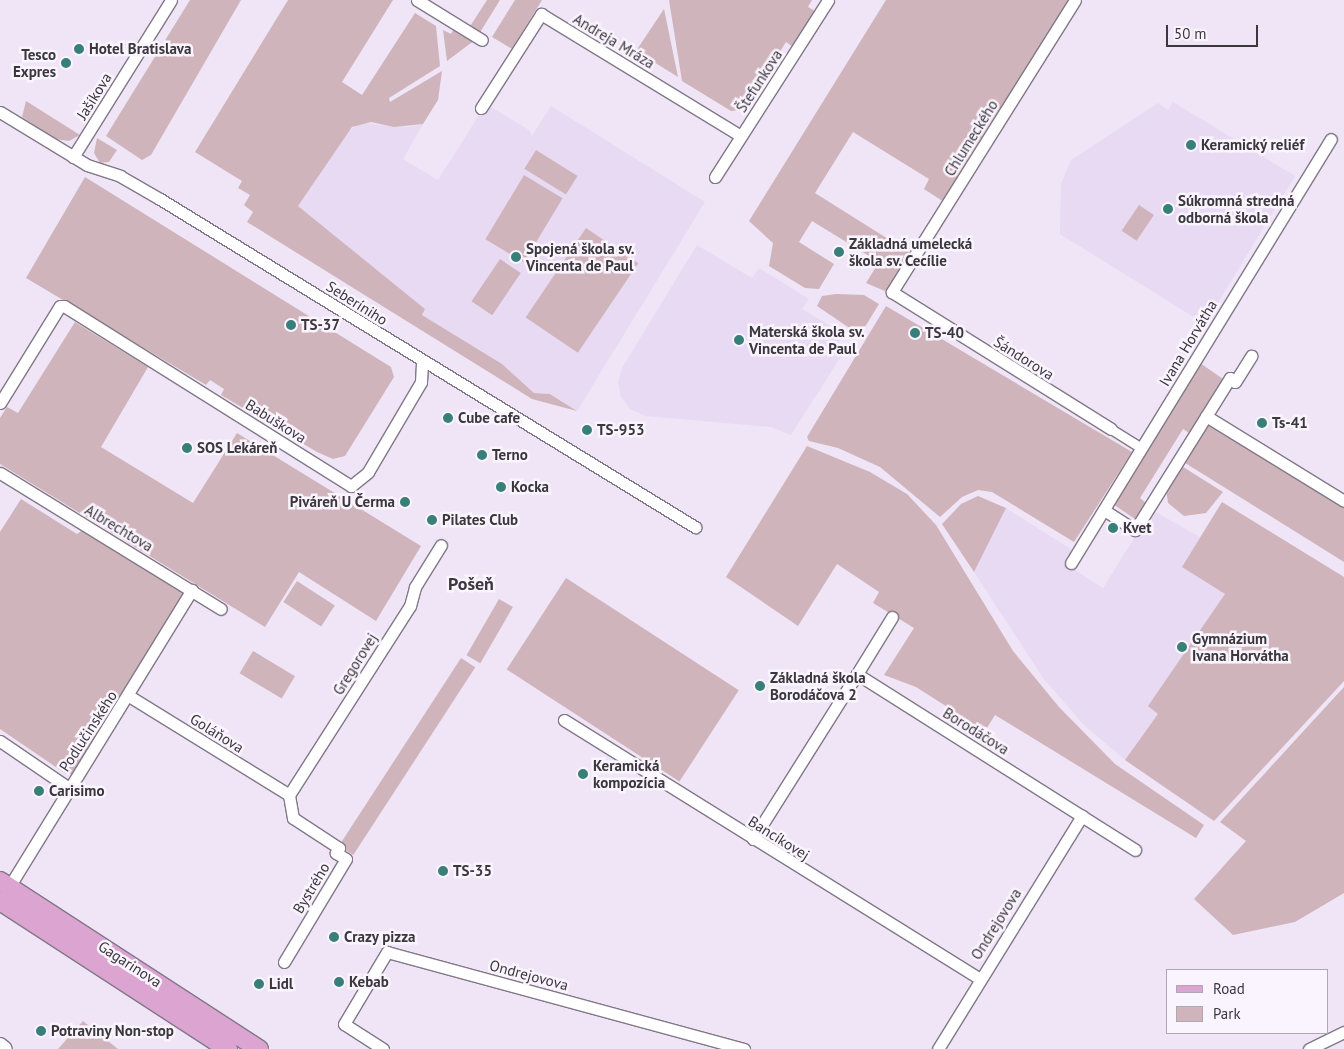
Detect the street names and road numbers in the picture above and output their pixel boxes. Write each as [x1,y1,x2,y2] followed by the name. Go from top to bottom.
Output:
[570,10,658,72] street label: Andreja Mráza
[732,46,786,116] street label: Štefunkova
[73,69,115,123] street label: Jašíkova
[940,97,1002,179] street label: Chlumeckého
[323,277,391,329] street label: Seberíniho
[1155,297,1221,389] street label: Ivana Horvátha
[991,333,1057,383] street label: Šándorova
[242,395,310,447] street label: Babuškova
[82,501,156,555] street label: Albrechtova
[329,630,381,698] street label: Gregorovej
[55,687,121,775] street label: Podlučinského
[940,704,1012,758] street label: Borodáčova
[187,710,247,756] street label: Goláňova
[745,812,813,864] street label: Bancíkovej
[289,859,333,917] street label: Bystrého
[967,885,1025,963] street label: Ondrejovova
[95,937,165,991] street label: Gagarinova
[488,956,570,994] street label: Ondrejovova

